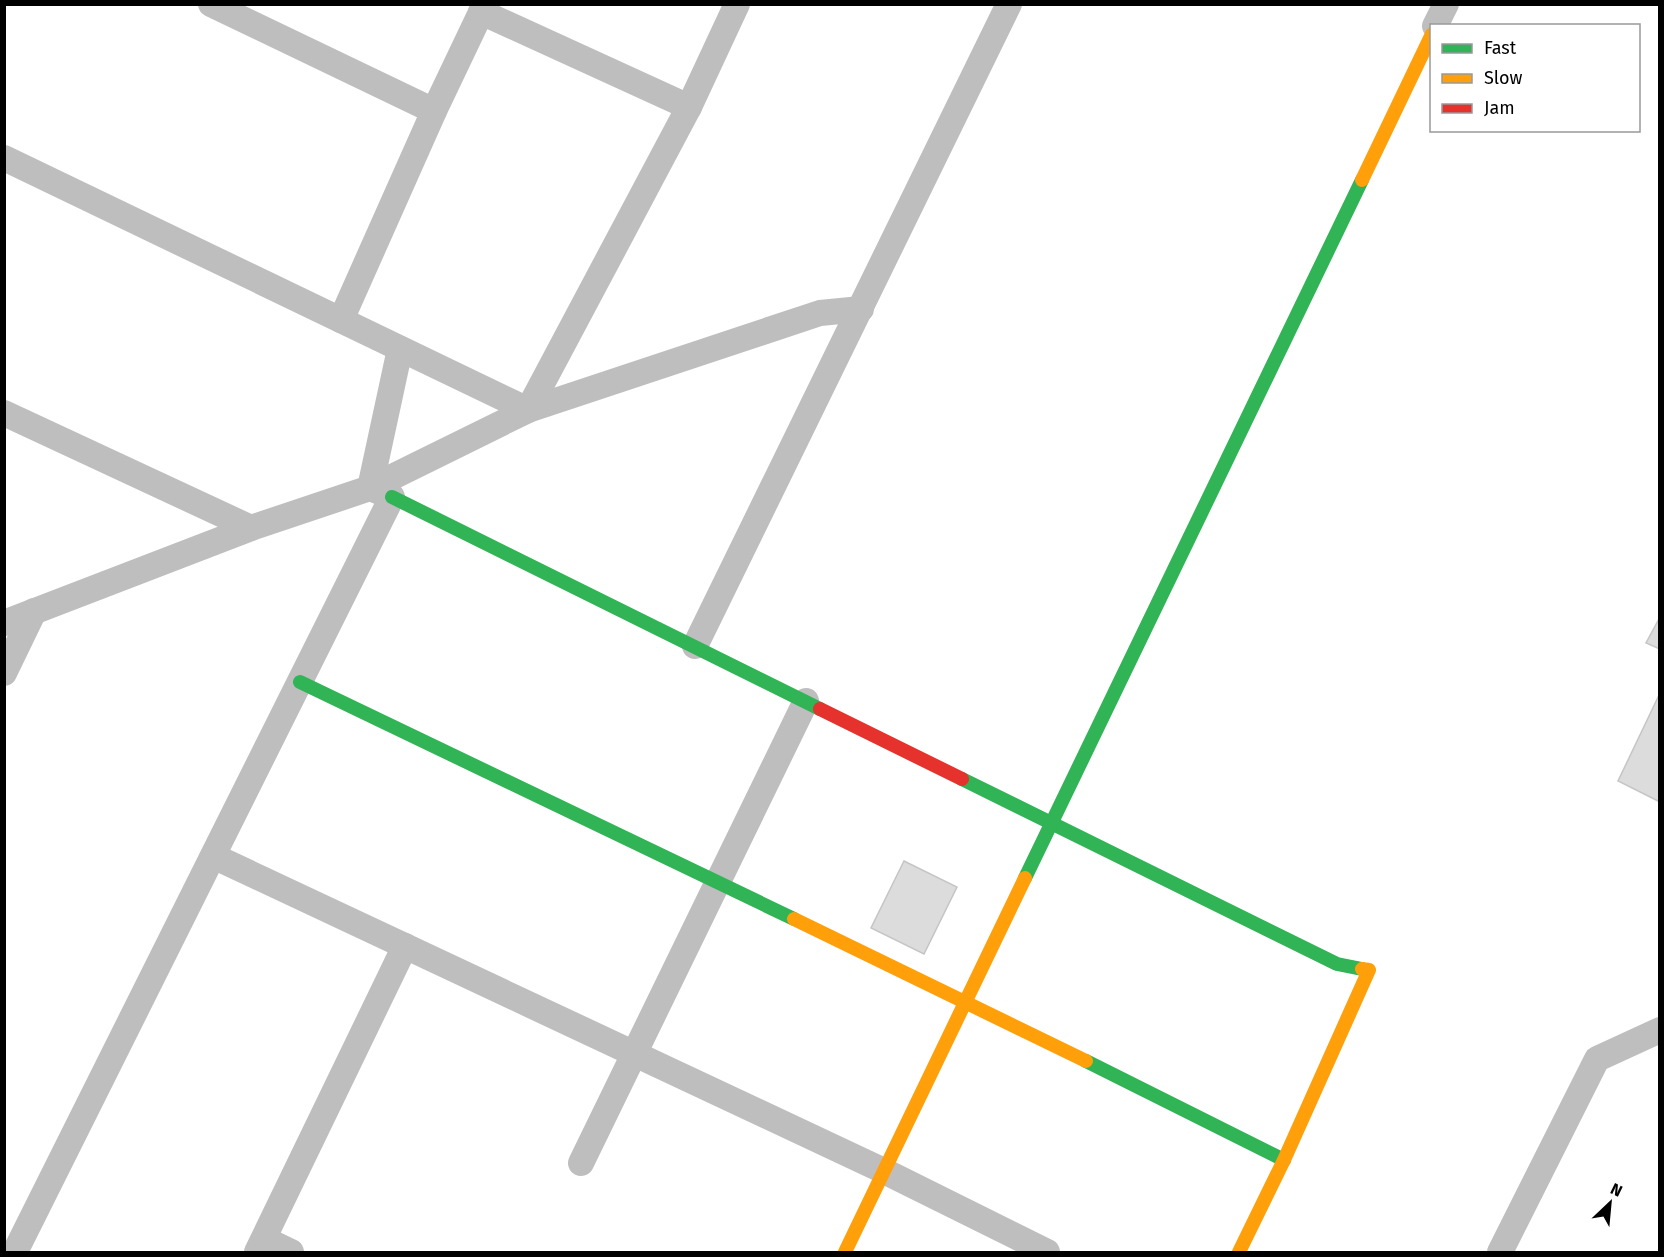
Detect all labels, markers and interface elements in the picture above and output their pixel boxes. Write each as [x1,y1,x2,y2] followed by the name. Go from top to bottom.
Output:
[1430,24,1640,132] legend
[1484,37,1517,59] text: Fast
[1484,67,1523,89] text: Slow
[1484,97,1515,119] text: Jam
[1580,1173,1640,1233] north arrow
[1607,1179,1625,1201] text: N

